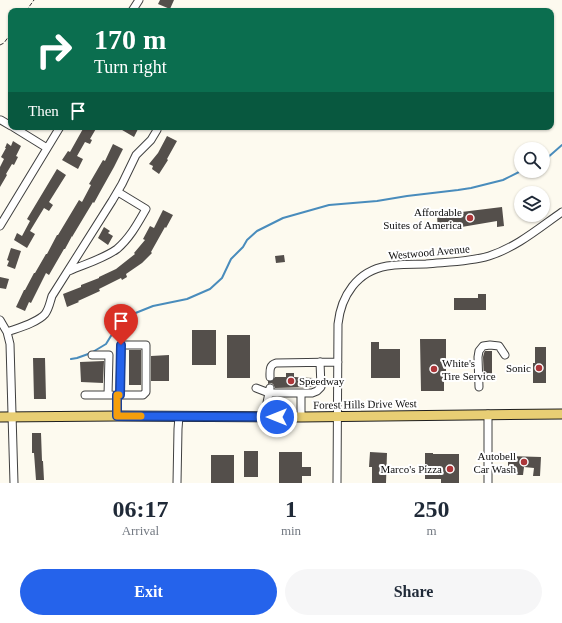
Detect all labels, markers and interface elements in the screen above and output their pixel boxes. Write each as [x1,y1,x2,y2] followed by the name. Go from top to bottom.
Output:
[28,24,80,76] icon: right
[94,24,166,55] text: 170 m
[94,57,167,77] text: Turn right
[67,100,89,122] icon: arrive
[28,103,59,119] text: Then
[514,142,550,222] map controls
[514,142,550,178] button: search
[514,186,550,222] button: layers
[383,206,462,231] place label: Affordable Suites of America
[465,213,475,223] marker: Affordable Suites of America
[388,242,470,262] street label: Westwood Avenue
[104,304,138,345] pin
[110,310,132,332] icon: arrive
[442,357,496,382] place label: White's Tire Service
[506,362,531,374] place label: Sonic
[534,363,544,373] marker: Sonic
[429,364,439,374] marker: White's Tire Service
[299,375,345,387] place label: Speedway
[286,376,296,386] marker: Speedway
[256,396,298,438] position arrow
[313,397,417,411] street label: Forest Hills Drive West
[473,450,516,475] place label: Autobell Car Wash
[519,457,529,467] marker: Autobell Car Wash
[380,463,442,475] place label: Marco's Pizza
[445,464,455,474] marker: Marco's Pizza
[112,496,168,522] text: 06:17
[285,496,297,522] text: 1
[414,496,450,522] text: 250
[122,523,159,538] text: Arrival
[281,523,301,538] text: min
[426,523,437,538] text: m
[20,569,277,615] button: Exit
[285,569,542,615] button: Share

